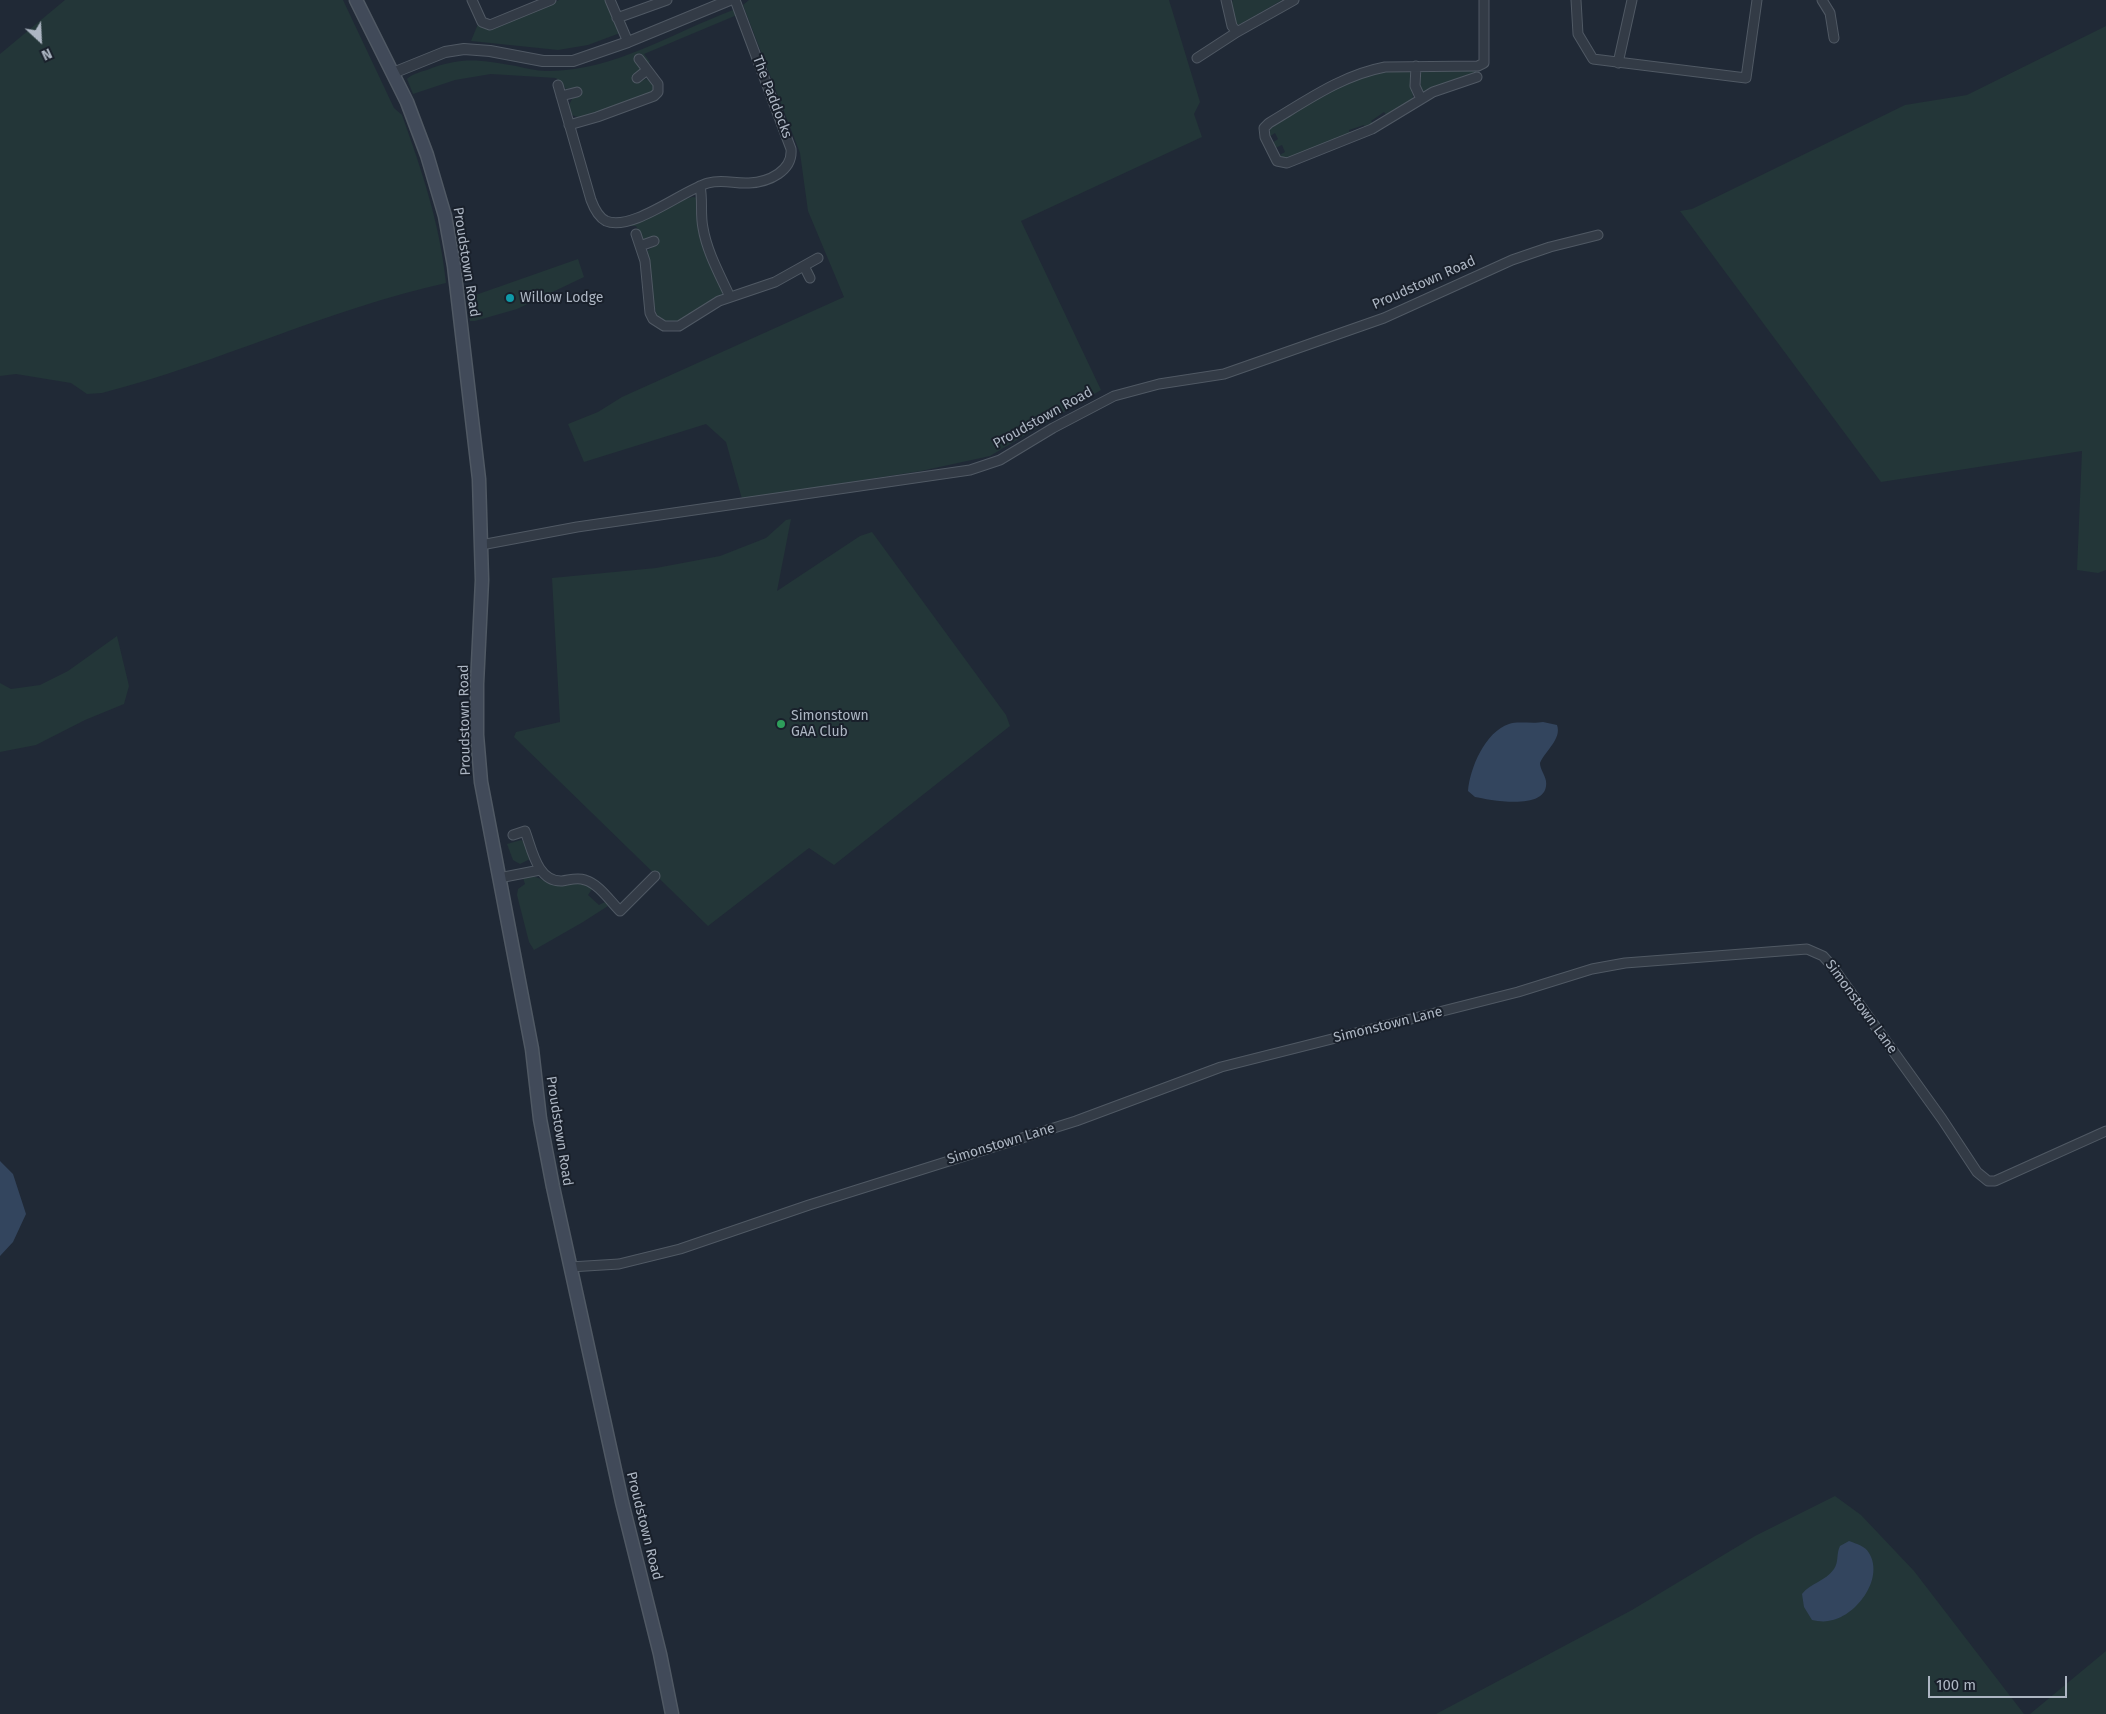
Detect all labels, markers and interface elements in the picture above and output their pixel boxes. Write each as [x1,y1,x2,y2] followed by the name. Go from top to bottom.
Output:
[15,15,65,65] north arrow
[39,44,54,64] text: N
[749,53,795,141] street label: The Paddocks
[449,206,483,318] street label: Proudstown Road
[1370,253,1478,313] street label: Proudstown Road
[520,290,603,306] place label: Willow Lodge
[504,292,516,304] marker: Willow Lodge
[990,384,1096,452] street label: Proudstown Road
[456,664,474,776] street label: Proudstown Road
[791,708,869,740] place label: Simonstown GAA Club
[775,718,787,730] marker: Simonstown GAA Club
[1821,957,1901,1057] street label: Simonstown Lane
[1332,1003,1444,1047] street label: Simonstown Lane
[542,1075,576,1187] street label: Proudstown Road
[945,1120,1057,1168] street label: Simonstown Lane
[622,1470,666,1582] street label: Proudstown Road
[1931,1666,2070,1698] scale bar
[1936,1676,1976,1694] text: 100 m

